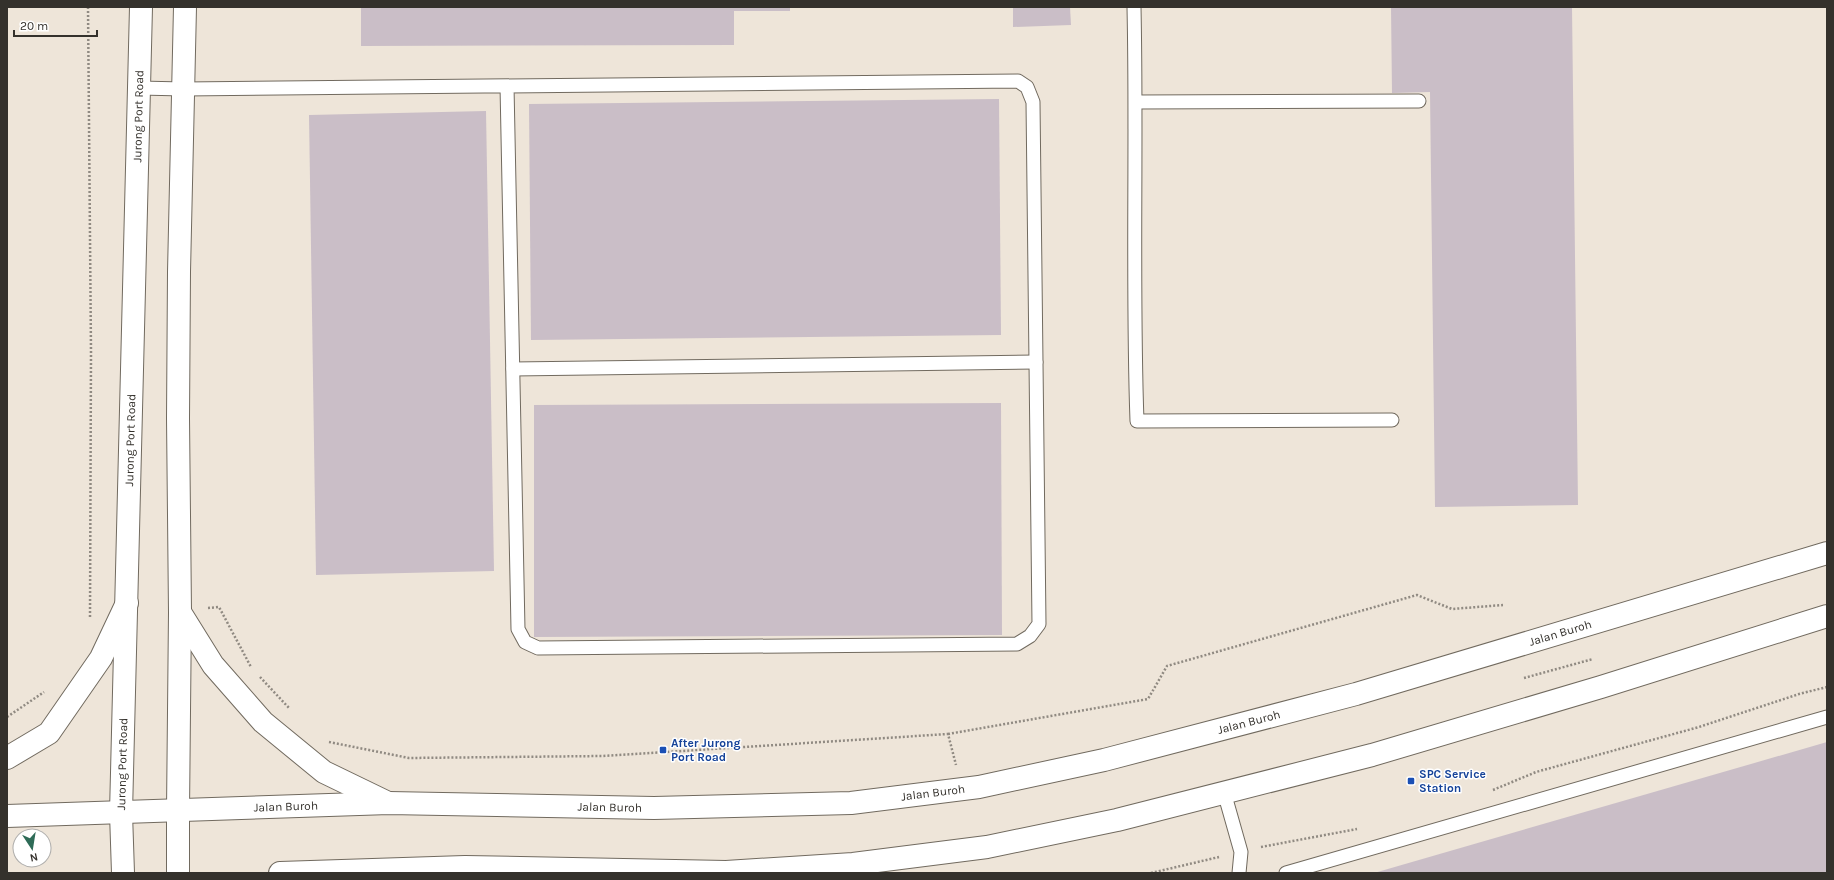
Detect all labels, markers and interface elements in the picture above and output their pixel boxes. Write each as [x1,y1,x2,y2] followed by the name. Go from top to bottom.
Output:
[14,12,97,38] scale bar
[20,19,48,33] text: 20 m
[130,70,146,163] street label: Jurong Port Road
[122,394,138,487] street label: Jurong Port Road
[1527,617,1593,649] street label: Jalan Buroh
[1216,707,1282,737] street label: Jalan Buroh
[114,718,130,810] street label: Jurong Port Road
[671,736,740,764] place label: After Jurong Port Road
[658,745,668,755] marker: After Jurong Port Road
[1419,767,1486,795] place label: SPC Service Station
[1406,776,1416,786] marker: SPC Service Station
[900,782,966,804] street label: Jalan Buroh
[253,798,318,815] street label: Jalan Buroh
[577,800,642,815] street label: Jalan Buroh
[12,828,52,868] north arrow
[29,850,39,864] text: N

